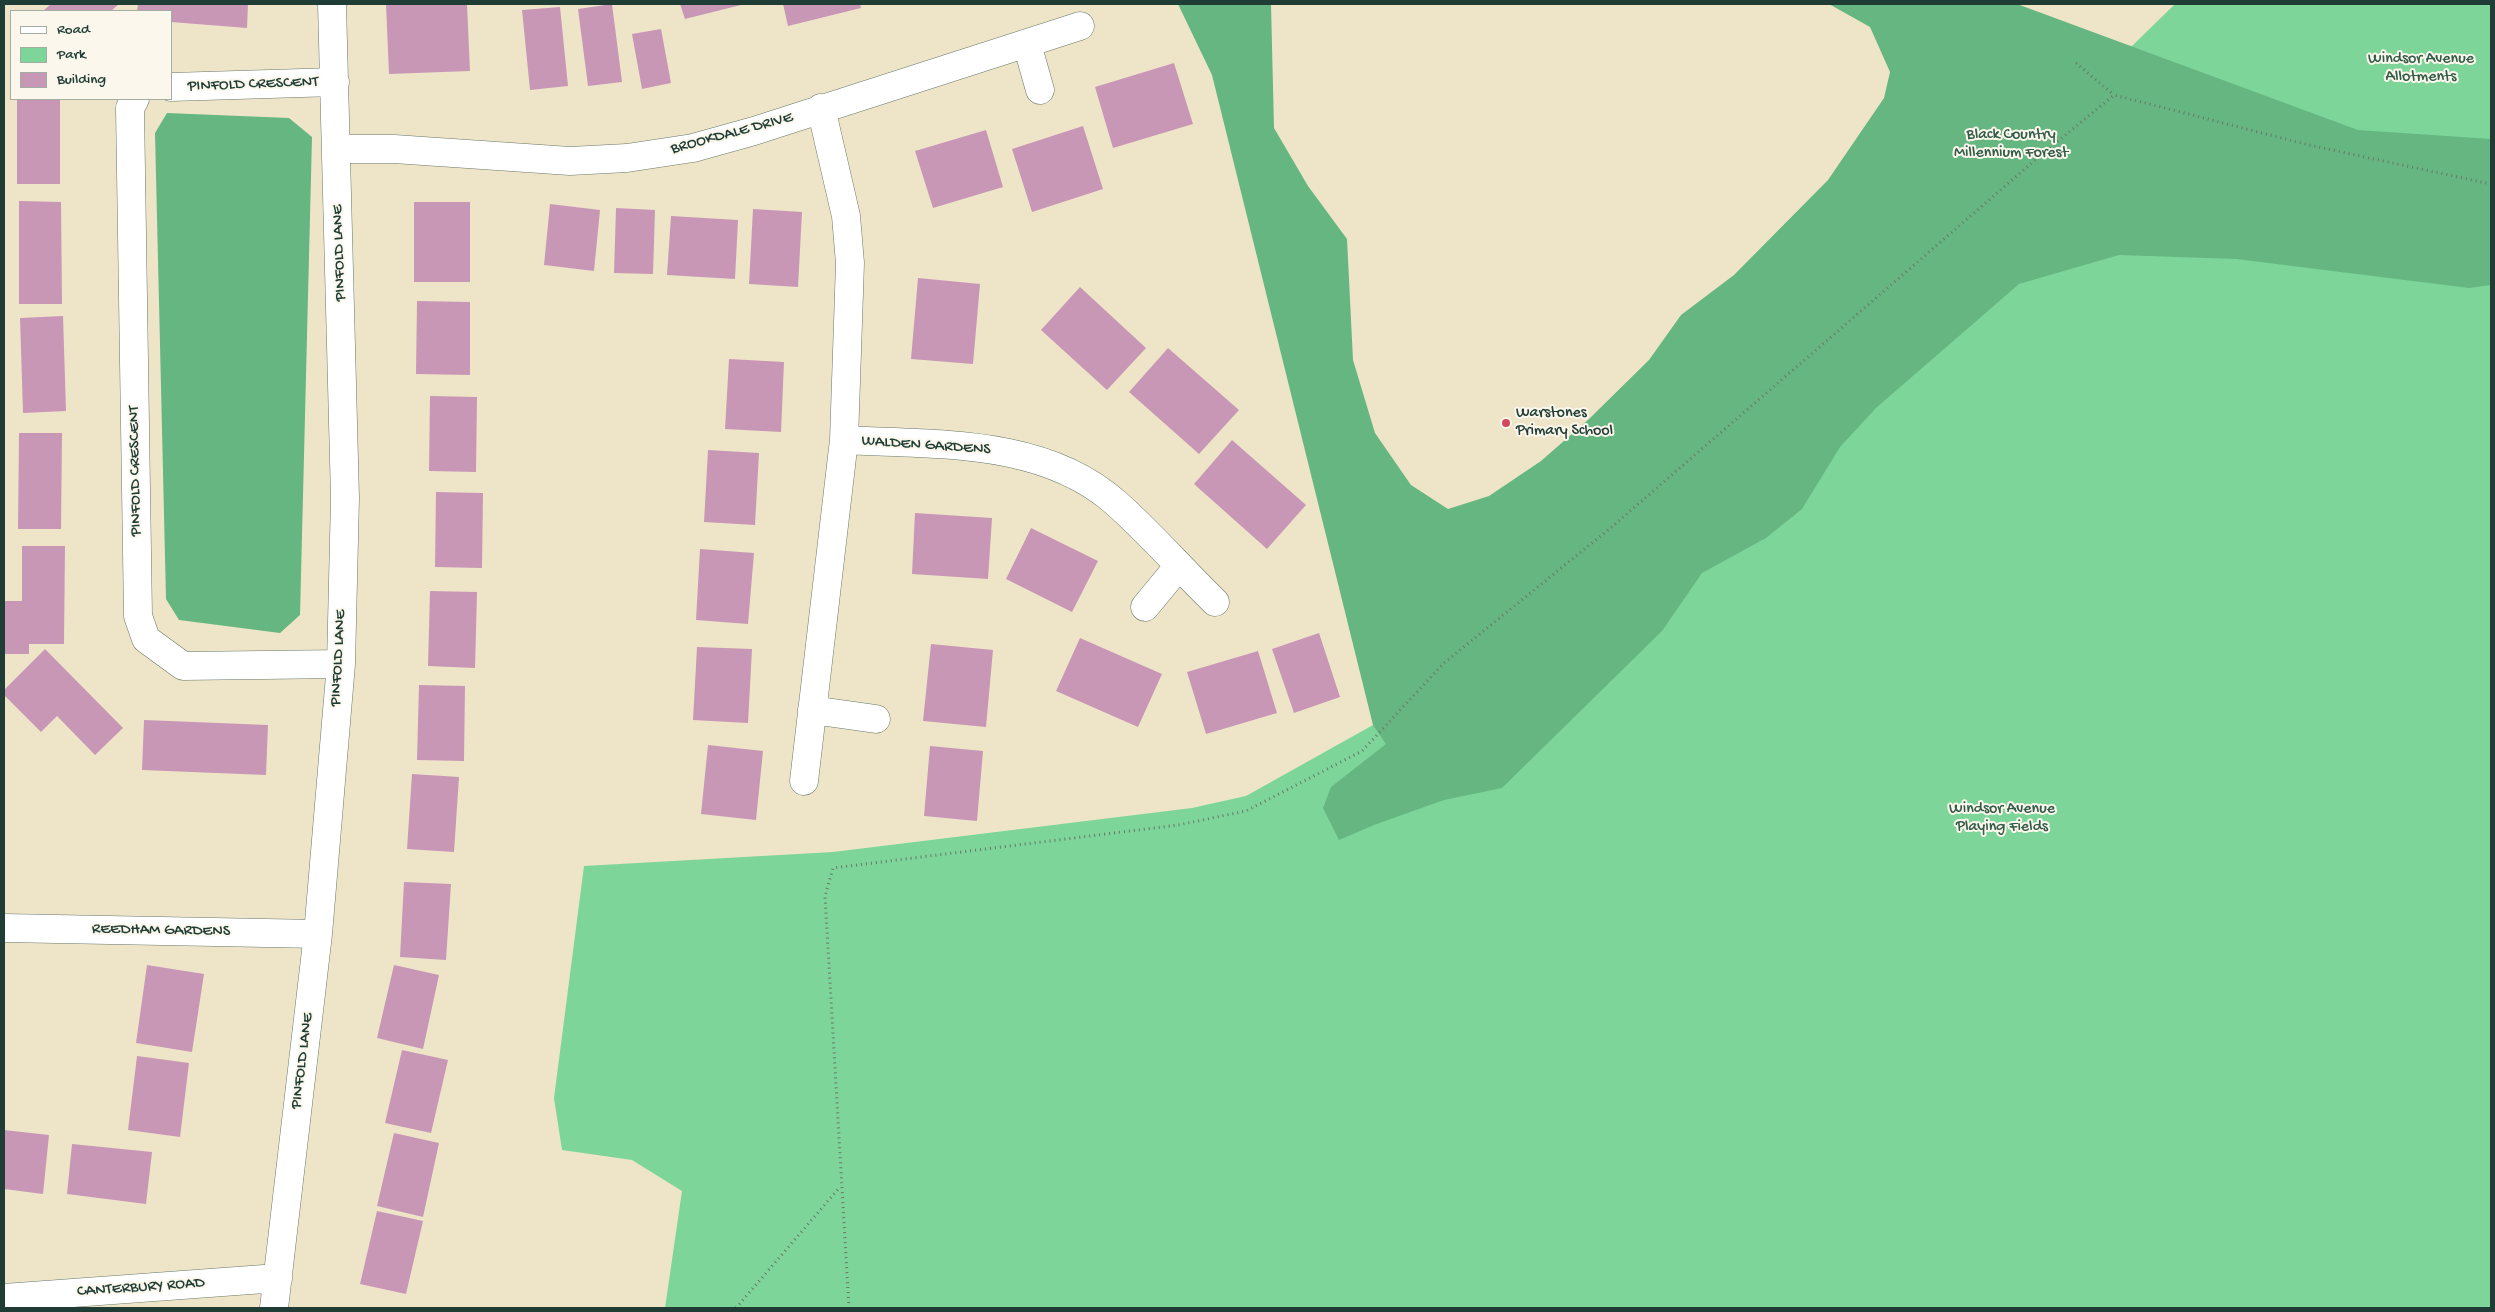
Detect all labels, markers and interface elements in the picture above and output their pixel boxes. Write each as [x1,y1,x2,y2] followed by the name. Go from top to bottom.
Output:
[10,10,172,100] legend
[57,21,90,39] text: Road
[57,46,86,64] text: Park
[2368,50,2474,88] park label: Windsor Avenue Allotments
[57,71,106,89] text: Building
[187,73,319,97] street label: PINFOLD CRESCENT
[669,108,795,160] street label: BROOKDALE DRIVE
[1954,126,2068,164] park label: Black Country Millennium Forest
[329,204,351,302] street label: PINFOLD LANE
[1516,404,1613,442] place label: Warstones Primary School
[125,405,147,537] street label: PINFOLD CRESCENT
[1500,417,1512,429] marker: Warstones Primary School
[861,432,991,460] street label: WALDEN GARDENS
[327,609,351,707] street label: PINFOLD LANE
[1949,800,2055,838] park label: Windsor Avenue Playing Fields
[92,920,230,942] street label: REEDHAM GARDENS
[288,1012,318,1110] street label: PINFOLD LANE
[77,1274,205,1302] street label: CANTERBURY ROAD

